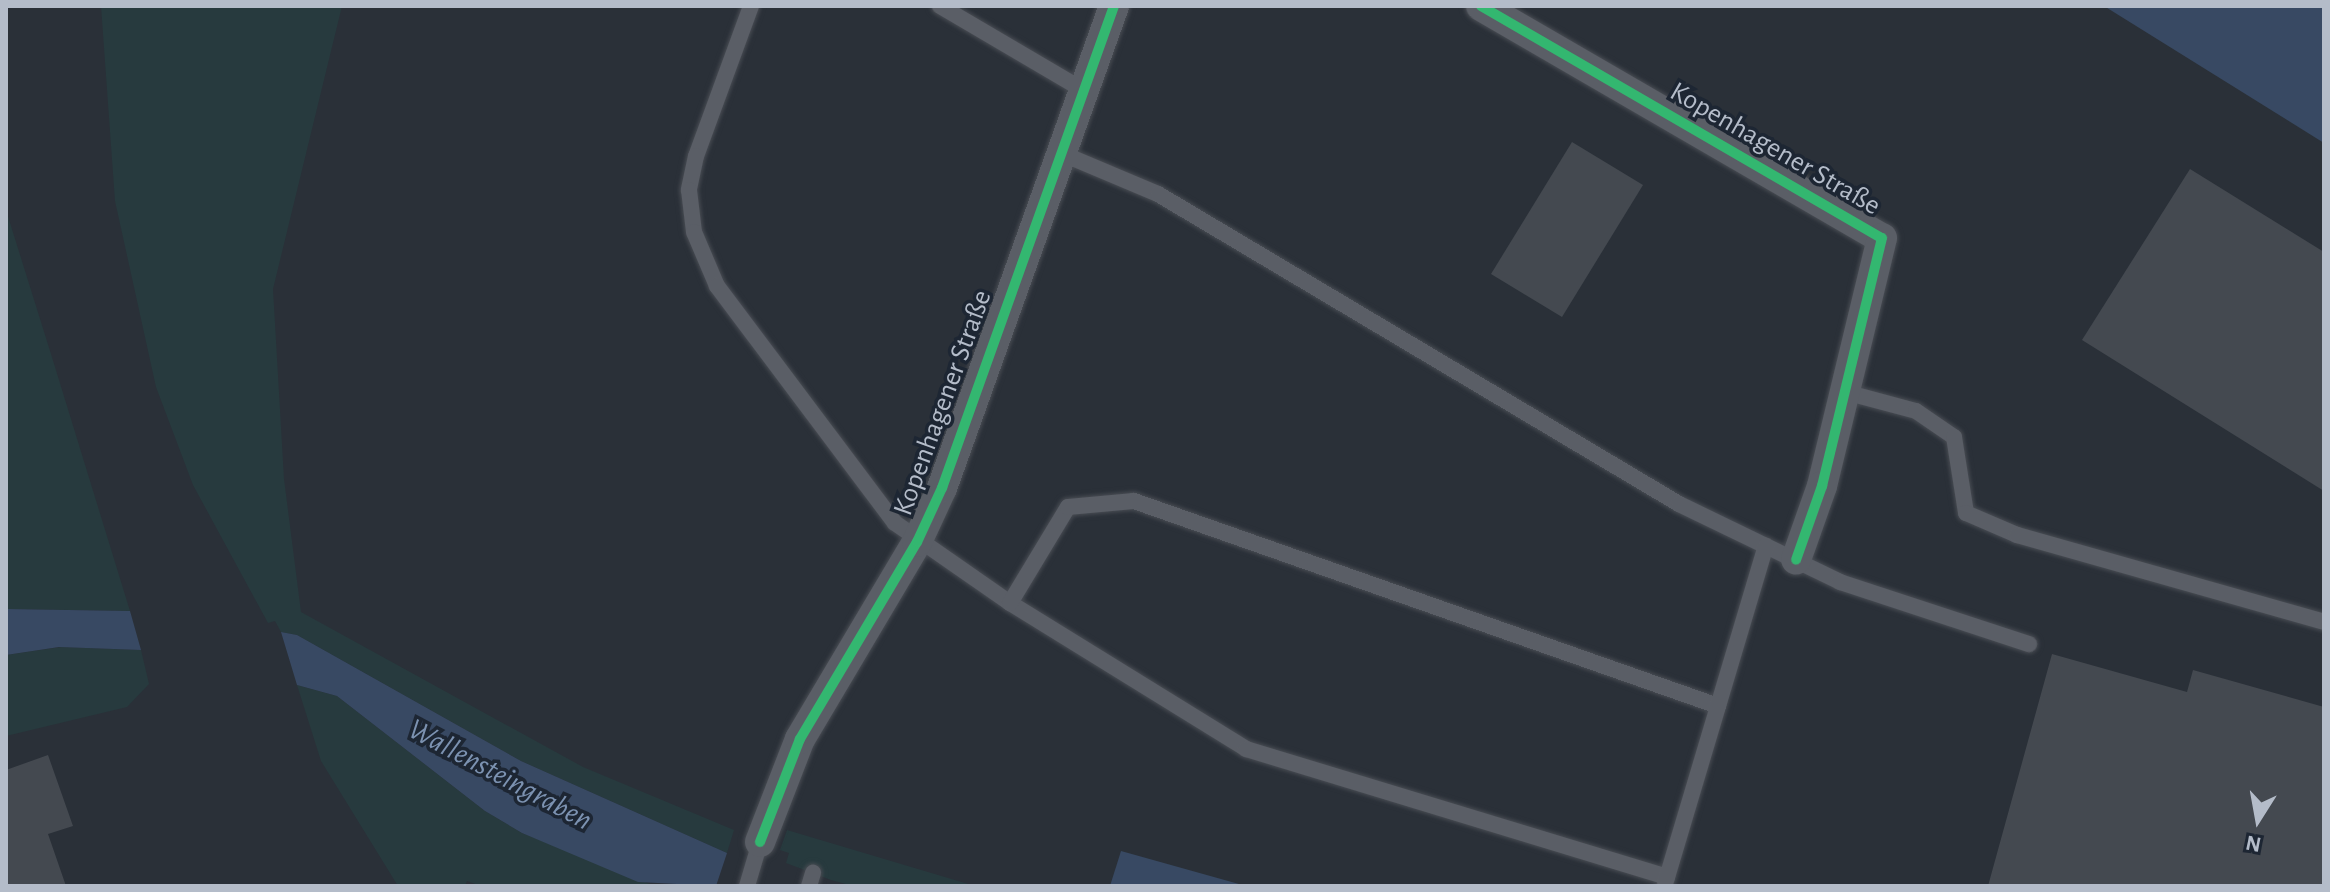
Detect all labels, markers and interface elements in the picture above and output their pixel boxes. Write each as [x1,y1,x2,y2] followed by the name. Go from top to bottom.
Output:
[1664,75,1886,223] street label: Kopenhagener Straße
[887,286,999,520] street label: Kopenhagener Straße
[402,712,598,838] water label: Wallensteingraben
[2218,780,2298,860] north arrow
[2244,831,2263,856] text: N

